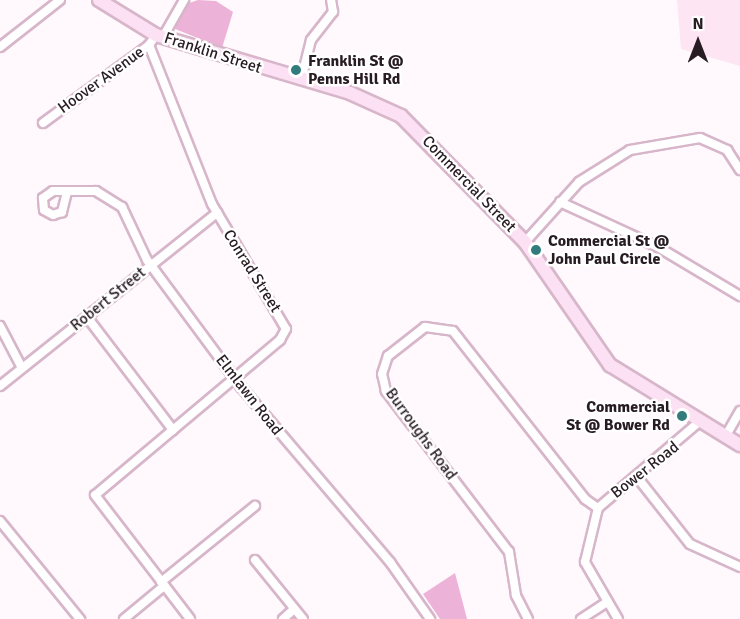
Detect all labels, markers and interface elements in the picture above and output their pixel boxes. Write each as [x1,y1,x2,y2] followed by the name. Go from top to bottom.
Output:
[668,12,728,72] north arrow
[692,14,704,34] text: N
[162,28,264,78] street label: Franklin Street
[54,42,148,118] street label: Hoover Avenue
[308,51,403,89] place label: Franklin St @ Penns Hill Rd
[289,63,303,77] marker: Franklin St @ Penns Hill Rd
[418,132,520,236] street label: Commercial Street
[219,226,285,316] street label: Conrad Street
[548,231,669,269] place label: Commercial St @ John Paul Circle
[529,243,543,257] marker: Commercial St @ John Paul Circle
[67,263,149,335] street label: Robert Street
[212,351,286,439] street label: Elmlawn Road
[381,384,461,484] street label: Burroughs Road
[566,397,670,435] place label: Commercial St @ Bower Rd
[675,409,689,423] marker: Commercial St @ Bower Rd
[607,438,683,502] street label: Bower Road

